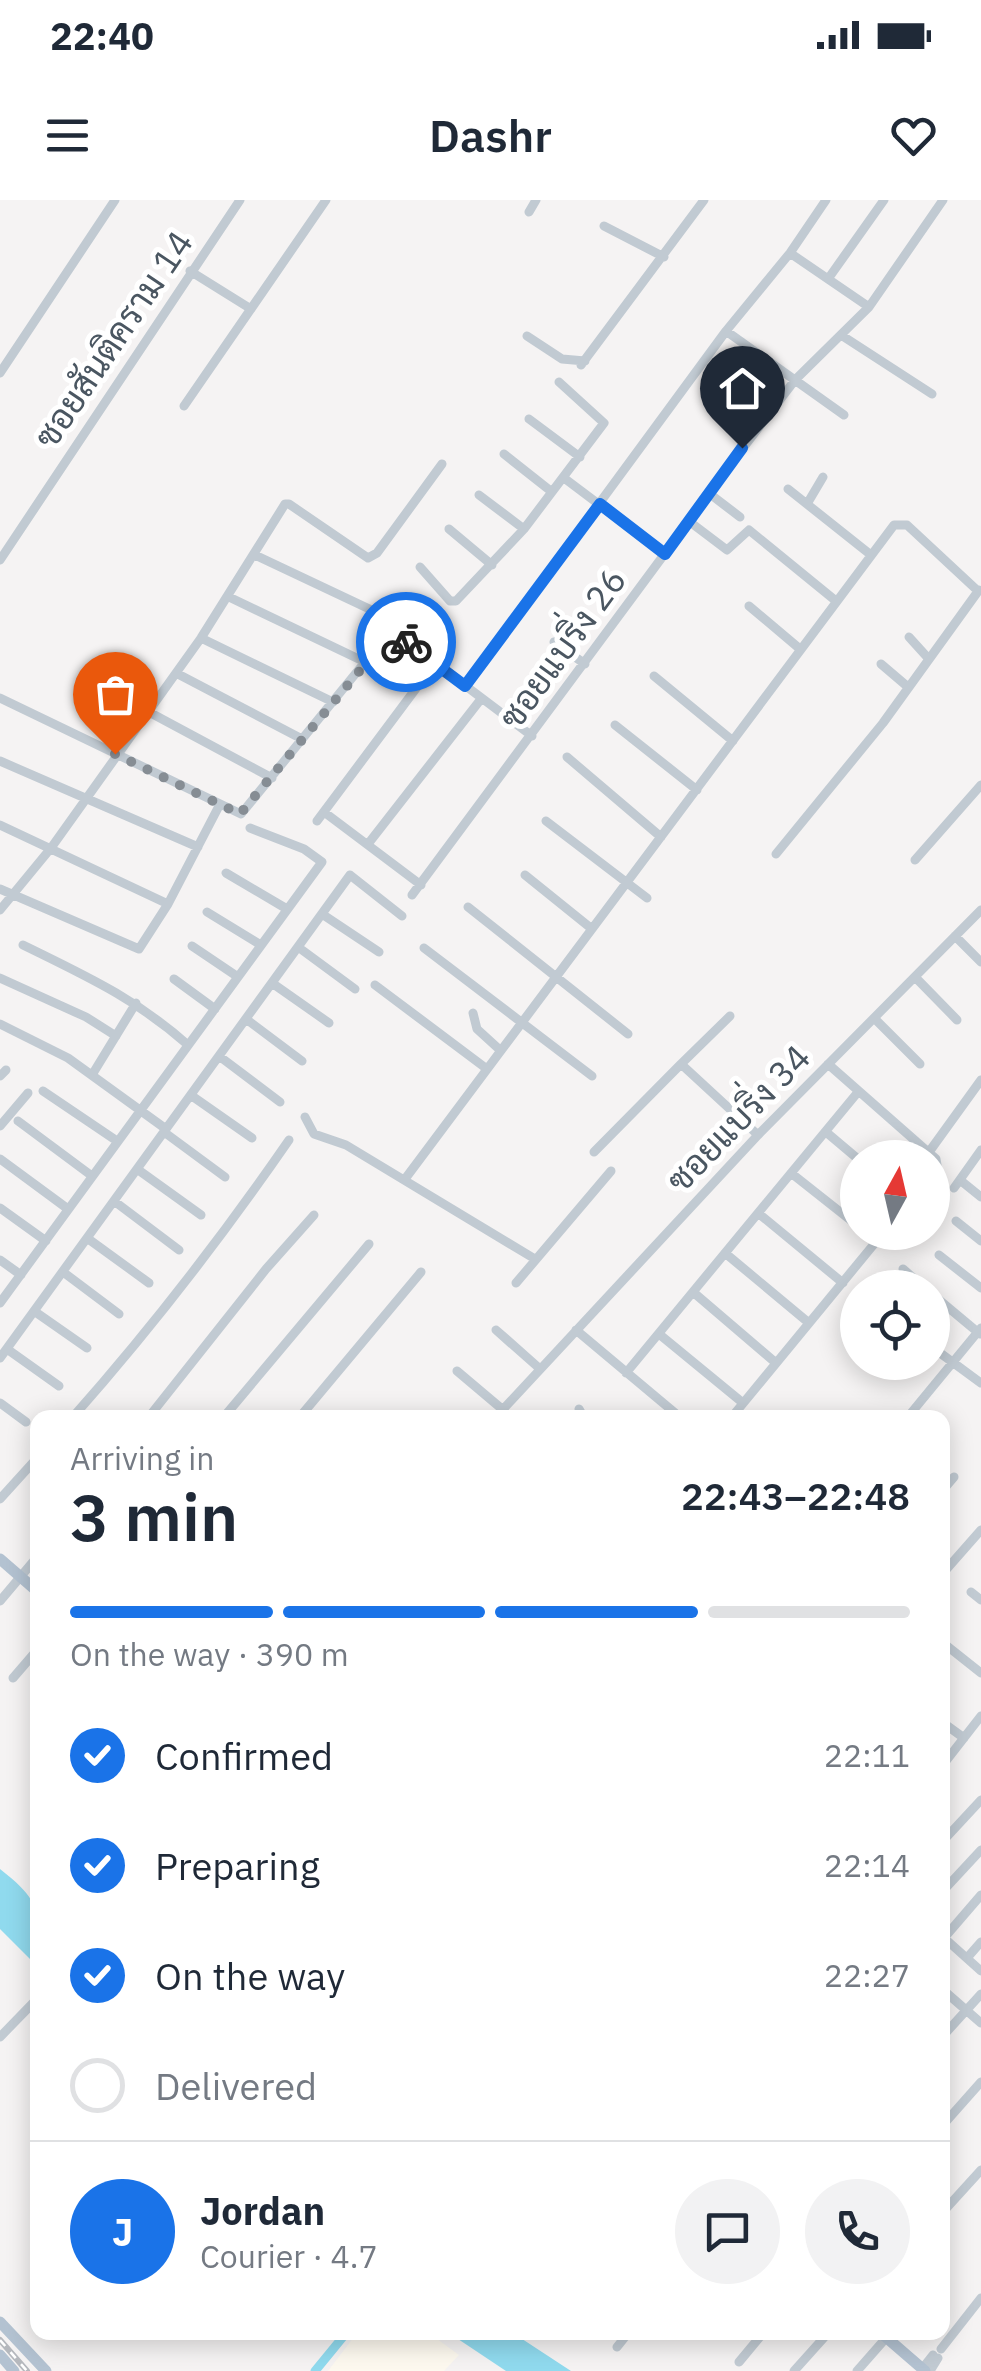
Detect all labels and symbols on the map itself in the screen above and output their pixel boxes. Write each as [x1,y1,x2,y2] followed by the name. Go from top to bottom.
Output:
[23,221,203,457] street label: ซอยสันติคราม 14
[700,346,785,449] pin
[484,555,636,738] street label: ซอยแบริ่ง 26
[356,592,456,692] courier
[73,652,158,755] pin
[652,1031,820,1202] street label: ซอยแบริ่ง 34
[840,1140,950,1250] north arrow

